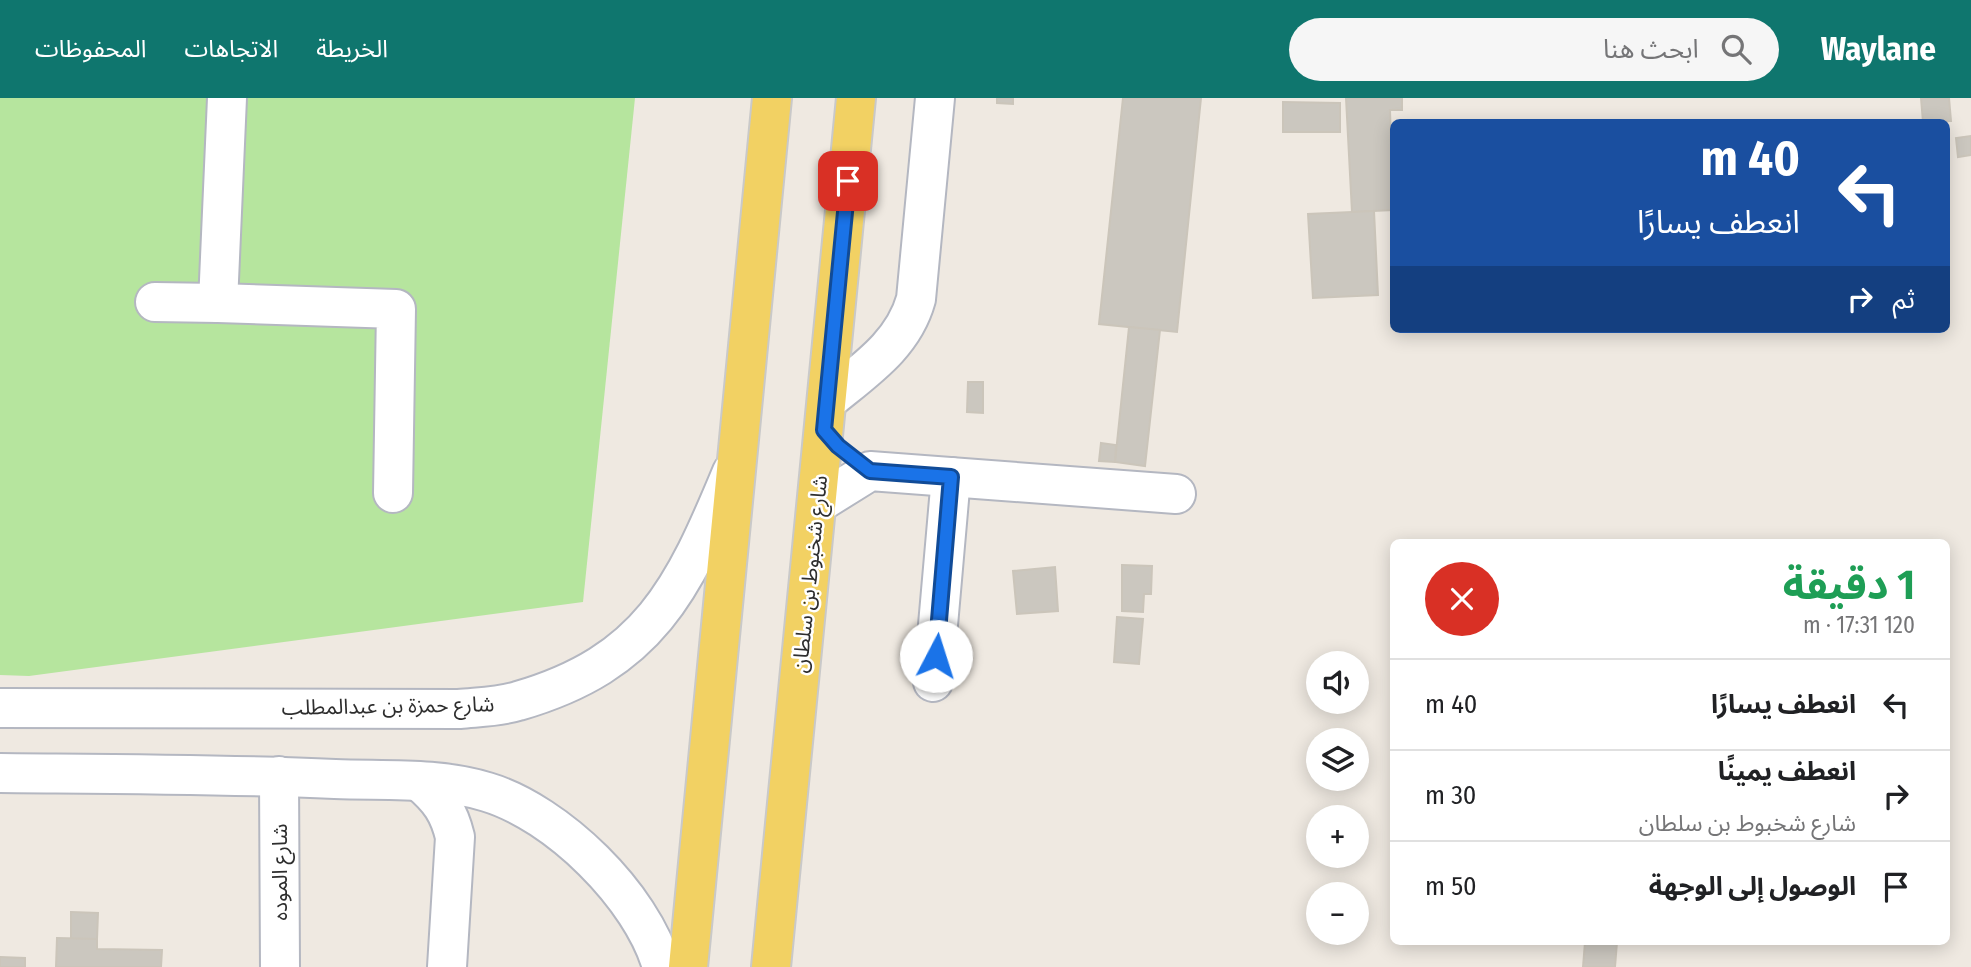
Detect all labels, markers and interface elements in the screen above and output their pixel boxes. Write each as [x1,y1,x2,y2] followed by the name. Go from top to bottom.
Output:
[1289,18,1779,81] search box
[1821,29,1936,69] text: Waylane
[1717,30,1755,68] icon: search
[1603,34,1699,65] text: ابحث هنا
[35,35,146,63] text: المحفوظات
[184,35,278,63] text: الاتجاهات
[316,35,388,63] text: الخريطة
[1700,129,1800,188] text: 40 m
[1824,147,1915,238] icon: left
[818,151,878,211] pin
[829,162,867,200] icon: arrive
[1637,203,1800,241] text: انعطف يسارًا
[1841,280,1879,318] icon: right
[1893,284,1915,315] text: ثم
[787,474,835,674] street label: شارع شخبوط بن سلطان
[1783,560,1915,610] text: 1 دقيقة
[1425,562,1499,636] button: close
[1803,611,1915,639] text: 120 m · 17:31
[899,619,973,693] position arrow
[1306,651,1369,945] map controls
[1306,651,1369,714] button: sound
[1877,686,1915,724] icon: left
[1425,689,1477,720] text: 40 m
[1711,689,1856,720] text: انعطف يسارًا
[281,691,495,723] street label: شارع حمزة بن عبدالمطلب
[1306,728,1369,791] button: layers
[1718,756,1856,787] text: انعطف يمينًا
[1877,777,1915,815] icon: right
[1425,780,1476,811] text: 30 m
[1306,805,1369,868] button: +
[1639,809,1856,837] text: شارع شخبوط بن سلطان
[267,824,295,920] street label: شارع الموده
[1877,868,1915,906] icon: arrive
[1425,871,1477,902] text: 50 m
[1649,871,1856,902] text: الوصول إلى الوجهة
[1306,882,1369,945] button: −

